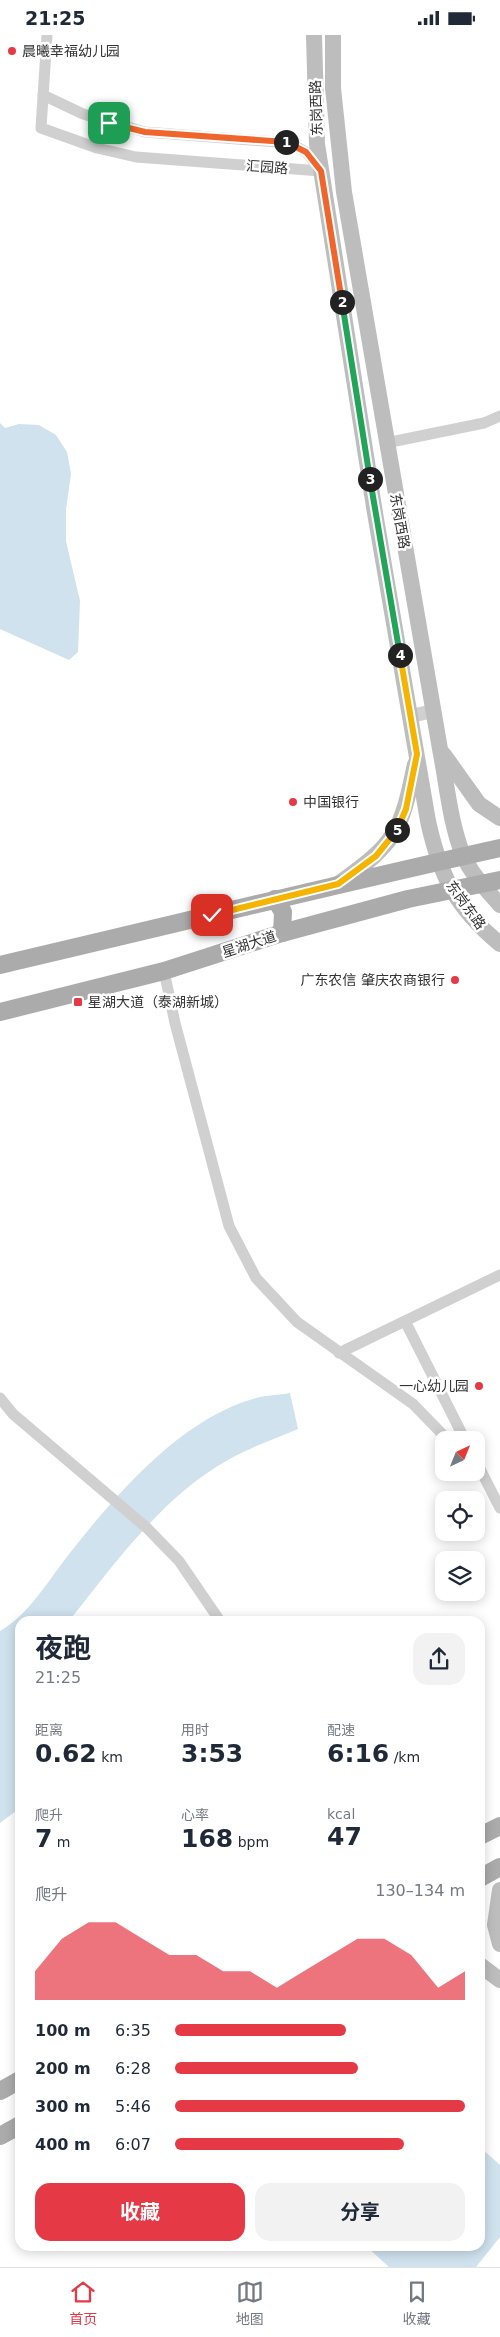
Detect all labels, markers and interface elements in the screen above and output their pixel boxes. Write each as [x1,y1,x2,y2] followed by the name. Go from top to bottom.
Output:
[25,7,85,29] text: 21:25
[22,43,120,59] place label: 晨曦幸福幼儿园
[6,45,18,57] marker: 晨曦幸福幼儿园
[307,80,325,136] street label: 东岗西路
[88,102,130,144] pin
[95,109,123,137] icon: arrive
[274,129,298,155] pin: 1
[282,134,291,150] text: 1
[245,158,289,176] street label: 汇园路
[330,289,354,315] pin: 2
[338,294,347,310] text: 2
[358,467,382,491] pin: 3
[366,471,375,487] text: 3
[387,492,413,550] street label: 东岗西路
[388,643,412,667] pin: 4
[396,647,405,663] text: 4
[303,794,359,810] place label: 中国银行
[287,796,299,808] marker: 中国银行
[384,817,410,843] pin: 5
[393,822,402,838] text: 5
[443,878,489,932] street label: 东岗东路
[191,894,233,936] pin
[198,901,226,929] icon: check
[220,928,278,960] street label: 星湖大道
[301,972,445,988] place label: 广东农信 肇庆农商银行
[449,974,461,986] marker: 广东农信 肇庆农商银行
[88,994,228,1010] place label: 星湖大道（泰湖新城）
[72,996,84,1008] marker: 星湖大道（泰湖新城）
[399,1378,469,1394] place label: 一心幼儿园
[473,1380,485,1392] marker: 一心幼儿园
[435,1431,485,1481] north arrow
[435,1431,485,1601] map controls
[435,1491,485,1541] button: locate
[435,1551,485,1601] button: layers
[35,1632,91,1665] text: 夜跑
[413,1633,465,1685] button: share
[35,1668,81,1687] text: 21:25
[35,1722,63,1738] text: 距离
[181,1722,209,1738] text: 用时
[327,1722,355,1738] text: 配速
[35,1739,97,1768] text: 0.62
[181,1739,243,1768] text: 3:53
[327,1739,389,1768] text: 6:16
[97,1749,123,1765] text: km
[389,1749,420,1765] text: /km
[327,1806,355,1822] text: kcal
[35,1807,63,1823] text: 爬升
[181,1807,209,1823] text: 心率
[327,1822,362,1851] text: 47
[35,1824,52,1853] text: 7
[181,1824,233,1853] text: 168
[52,1834,71,1850] text: m
[233,1834,269,1850] text: bpm
[375,1881,465,1900] text: 130–134 m
[35,1885,67,1904] text: 爬升
[35,2021,91,2040] text: 100 m
[115,2021,151,2040] text: 6:35
[35,2059,91,2078] text: 200 m
[115,2059,151,2078] text: 6:28
[35,2097,91,2116] text: 300 m
[115,2097,151,2116] text: 5:46
[35,2135,91,2154] text: 400 m
[115,2135,151,2154] text: 6:07
[35,2183,245,2241] button: 收藏
[255,2183,465,2241] button: 分享
[69,2278,97,2328] tab: 首页
[236,2278,264,2328] tab: 地图
[403,2278,431,2328] tab: 收藏

